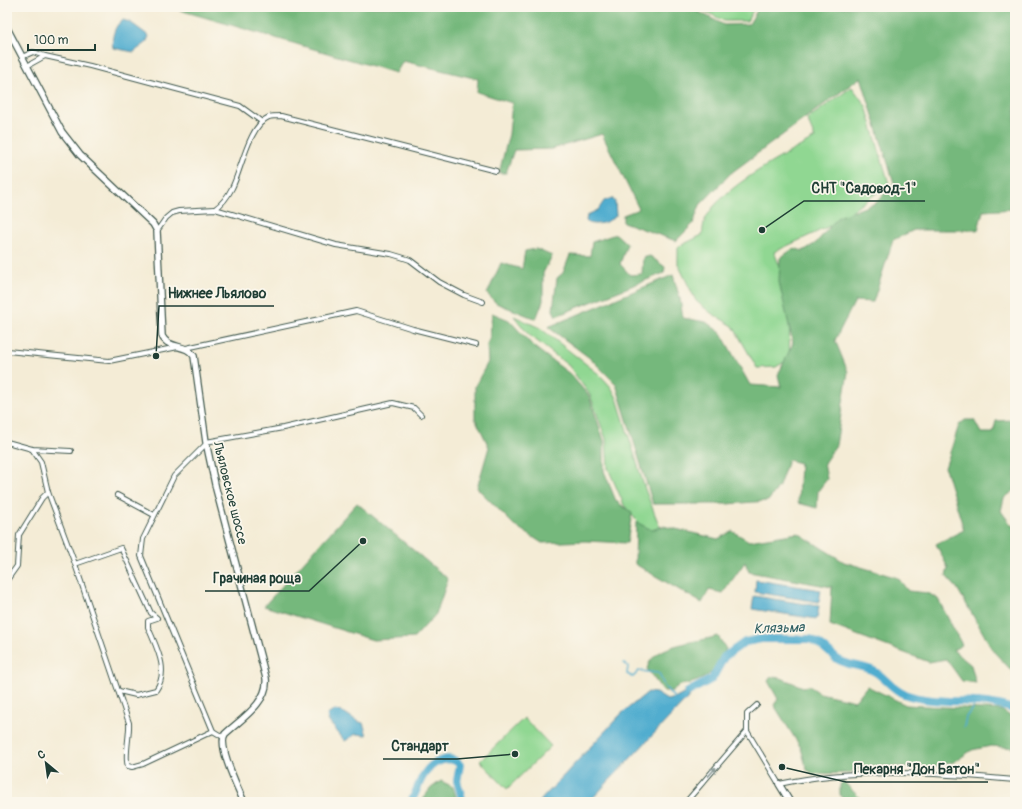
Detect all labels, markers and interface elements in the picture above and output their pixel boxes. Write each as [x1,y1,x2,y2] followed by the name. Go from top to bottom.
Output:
[28,26,95,52] scale bar
[34,33,69,48] text: 100 m
[804,175,925,201] callout: СНТ "Садовод-1"
[812,180,917,197] text: СНТ "Садовод-1"
[159,280,274,306] callout: Нижнее Льялово
[168,285,267,302] text: Нижнее Льялово
[209,439,251,547] street label: Льяловское шоссе
[205,565,309,591] callout: Грачиная роща
[213,570,302,587] text: Грачиная роща
[753,619,806,637] water label: Клязьма
[383,733,457,759] callout: Стандарт
[391,738,450,755] text: Стандарт
[26,743,66,783] north arrow
[35,747,48,762] text: С
[846,756,988,782] callout: Пекарня "Дон Батон"
[854,761,980,778] text: Пекарня "Дон Батон"
[707,767,716,778] one-way arrow

